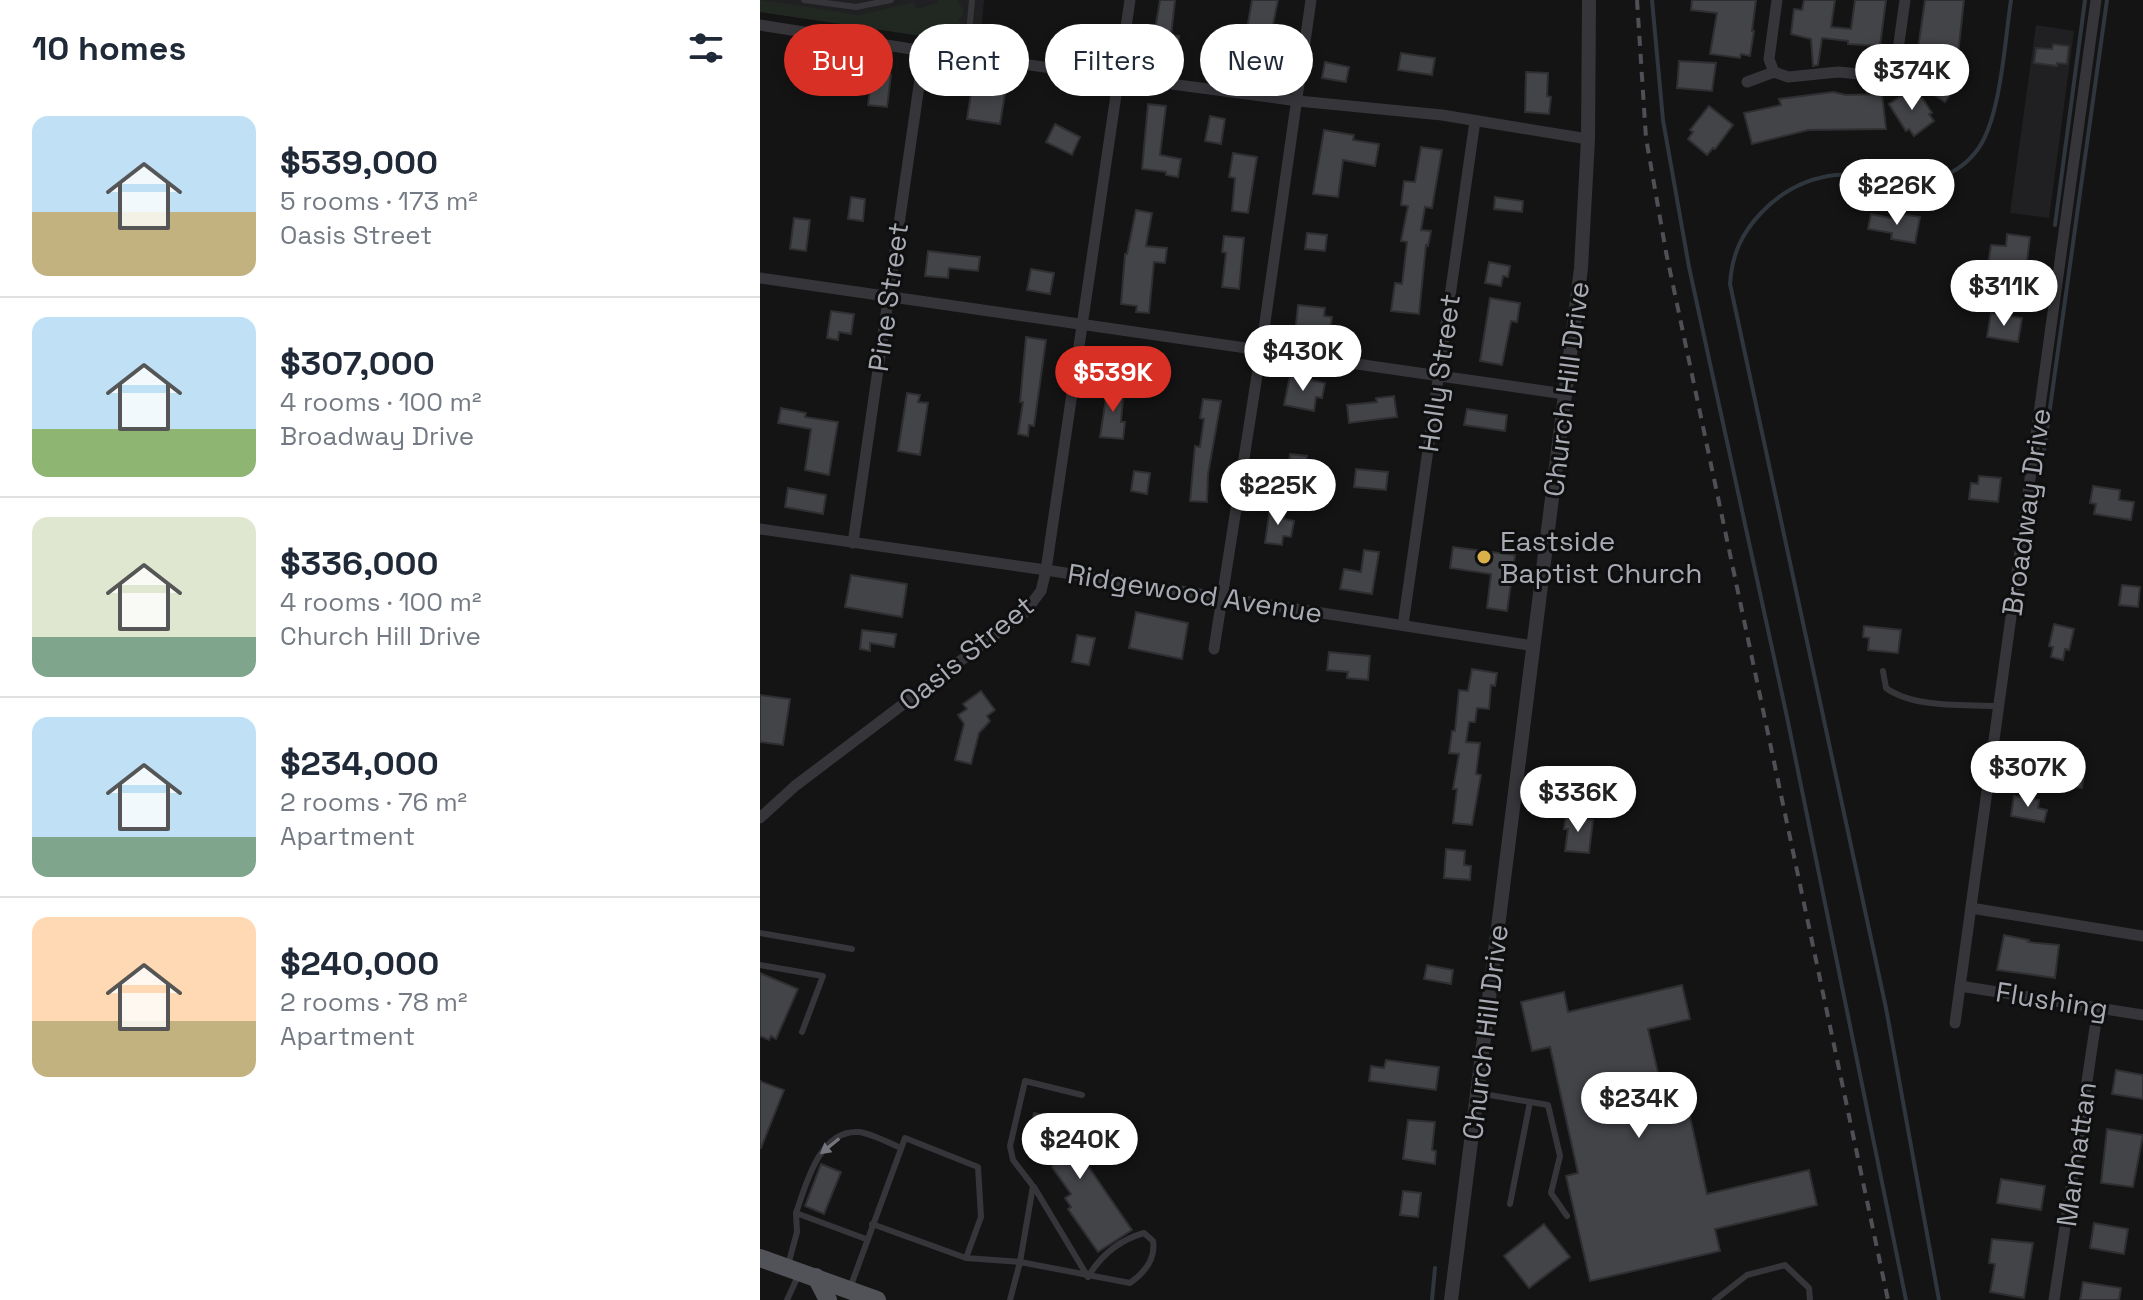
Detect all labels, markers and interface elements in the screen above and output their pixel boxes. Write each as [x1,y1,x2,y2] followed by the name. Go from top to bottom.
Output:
[784,24,893,96] chip: Buy
[909,24,1029,96] chip: Rent
[1045,24,1184,96] chip: Filters
[1200,24,1313,96] chip: New
[684,26,728,70] icon: filters
[32,27,186,70] text: 10 homes
[1856,44,1968,112] pin: $374K
[1873,53,1951,87] text: $374K
[280,141,438,184] text: $539,000
[96,148,192,244] icon: home
[1841,159,1953,227] pin: $226K
[1858,168,1937,202] text: $226K
[280,184,478,218] text: 5 rooms · 173 m²
[280,218,432,252] text: Oasis Street
[860,220,916,374] street label: Pine Street
[1948,260,2060,328] pin: $311K
[1969,269,2039,303] text: $311K
[1535,279,1597,499] street label: Church Hill Drive
[1410,292,1468,454] street label: Holly Street
[1247,325,1359,393] pin: $430K
[1262,334,1344,368] text: $430K
[280,342,435,385] text: $307,000
[1057,346,1169,414] pin: $539K
[96,349,192,445] icon: home
[1073,355,1153,389] text: $539K
[280,385,481,419] text: 4 rooms · 100 m²
[1994,406,2058,618] street label: Broadway Drive
[280,419,474,453] text: Broadway Drive
[1222,459,1334,527] pin: $225K
[1239,468,1317,502] text: $225K
[1500,523,1702,591] place label: Eastside Baptist Church
[280,542,439,585] text: $336,000
[1475,548,1493,566] marker: Eastside Baptist Church
[96,549,192,645] icon: home
[1065,555,1325,631] street label: Ridgewood Avenue
[280,585,481,619] text: 4 rooms · 100 m²
[891,587,1041,719] street label: Oasis Street
[280,619,481,653] text: Church Hill Drive
[1972,741,2084,809] pin: $307K
[280,742,439,785] text: $234,000
[96,749,192,845] icon: home
[1989,750,2067,784] text: $307K
[1522,766,1634,834] pin: $336K
[1538,775,1618,809] text: $336K
[280,785,467,819] text: 2 rooms · 76 m²
[280,819,415,853] text: Apartment
[1454,922,1516,1142] street label: Church Hill Drive
[280,942,439,985] text: $240,000
[96,949,192,1045] icon: home
[1993,973,2111,1027] street label: Flushing
[280,985,467,1019] text: 2 rooms · 78 m²
[280,1019,415,1053] text: Apartment
[1583,1072,1695,1140] pin: $234K
[2048,1079,2104,1229] street label: Manhattan
[1599,1081,1679,1115] text: $234K
[1024,1113,1136,1181] pin: $240K
[1040,1122,1120,1156] text: $240K
[820,1137,840,1153] one-way arrow

